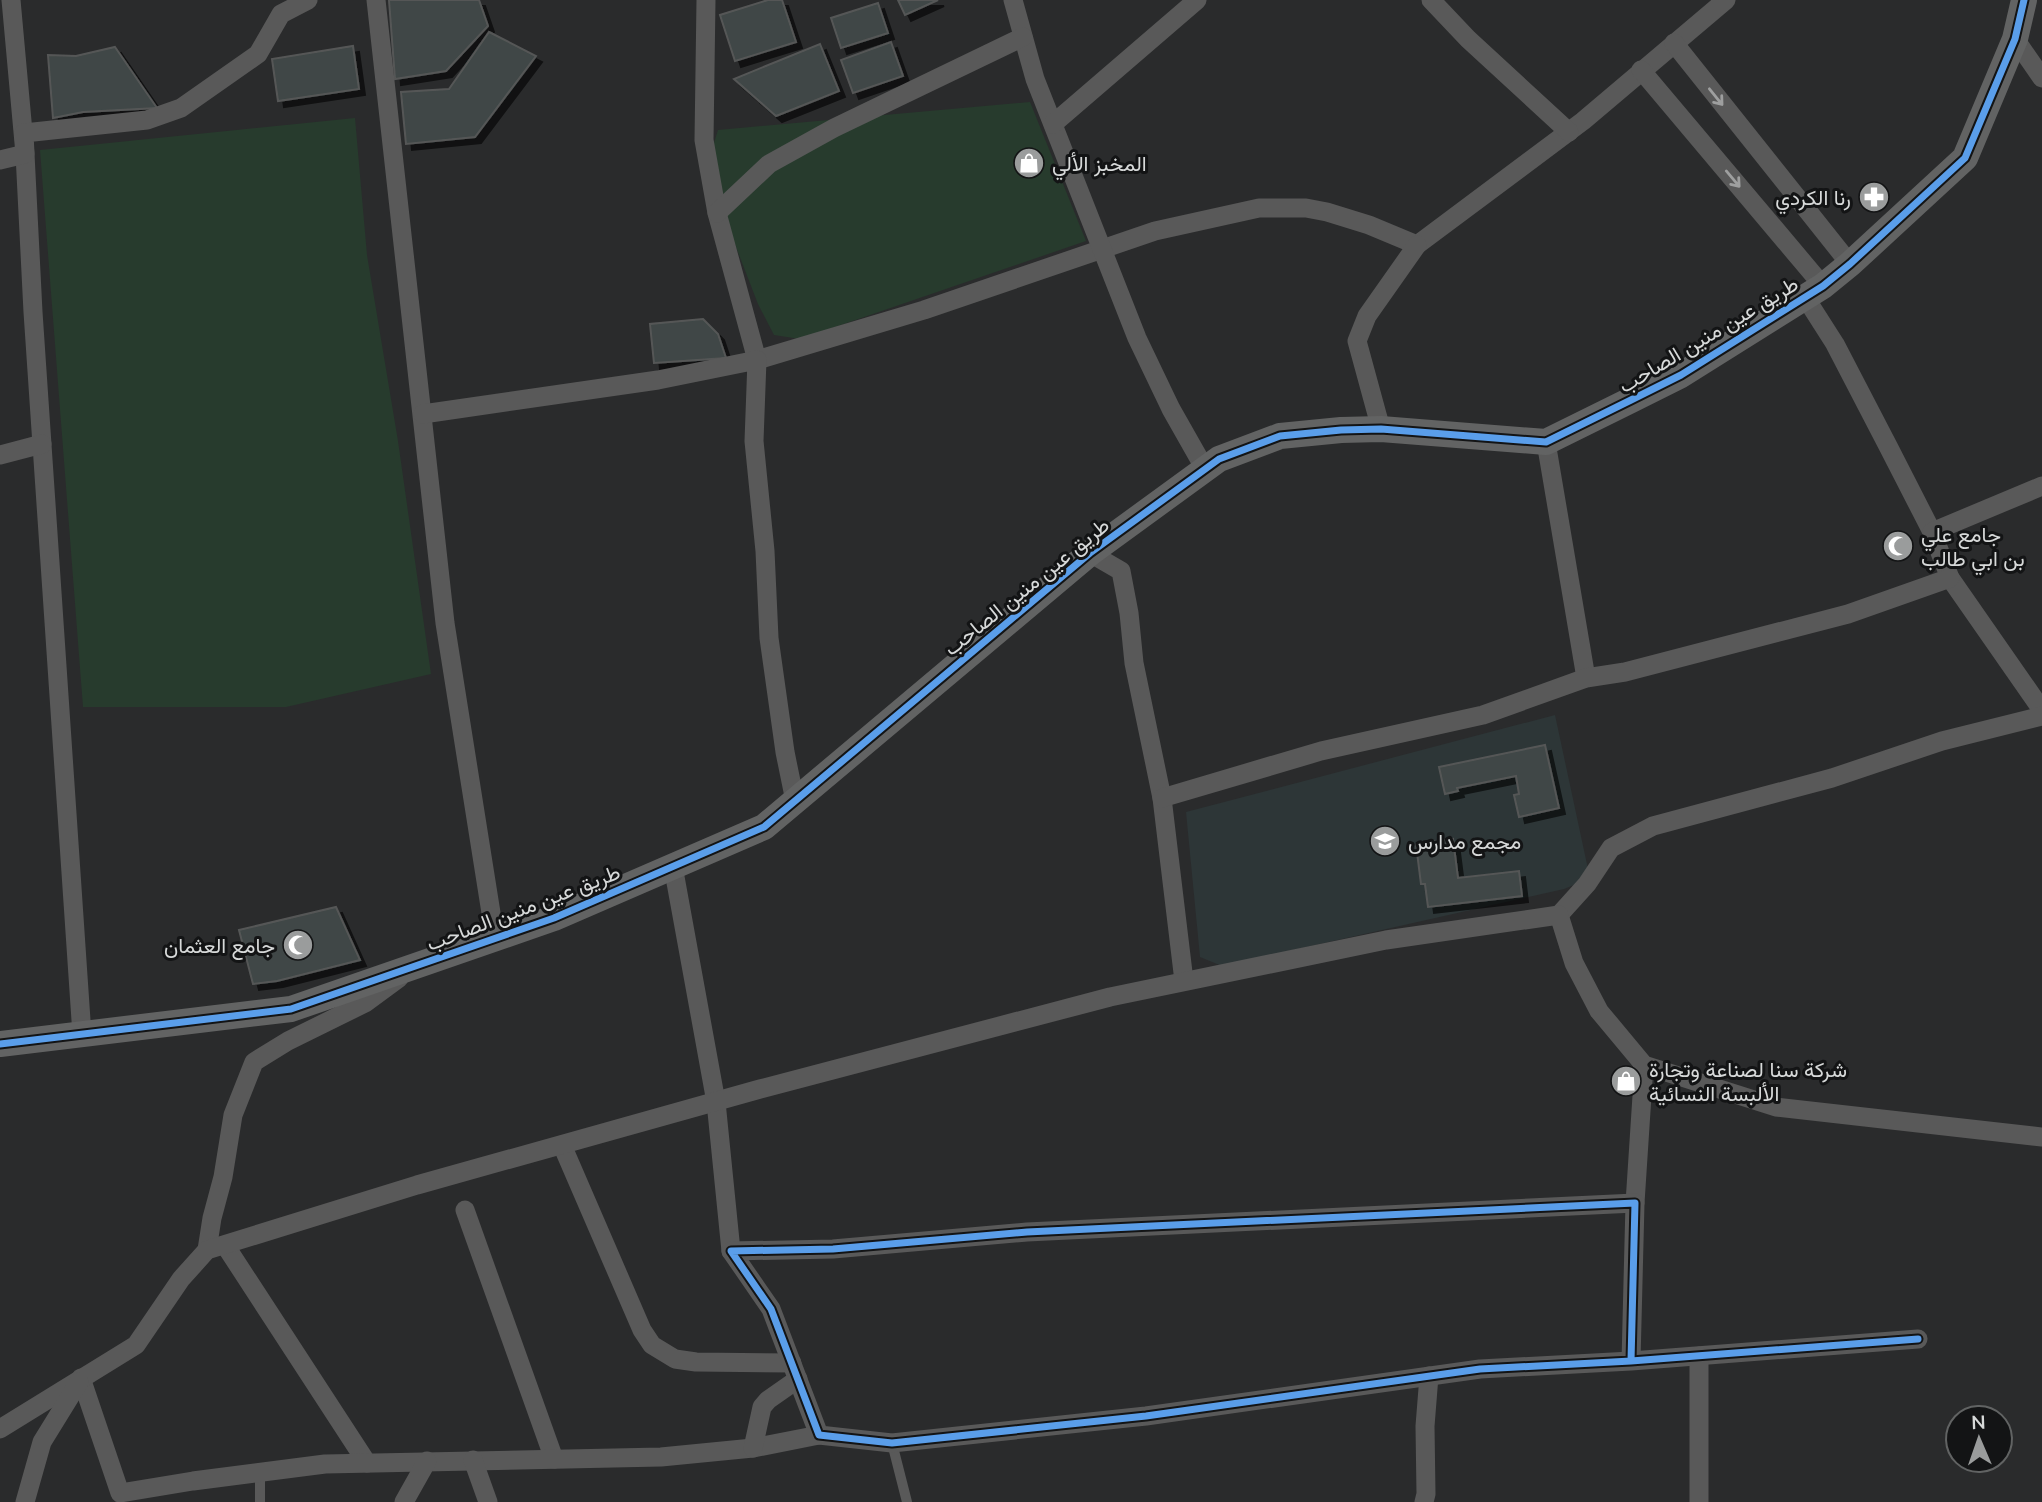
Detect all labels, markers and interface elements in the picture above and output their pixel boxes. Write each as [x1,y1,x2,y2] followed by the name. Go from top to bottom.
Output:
[1709,87,1724,105] one-way arrow
[1012,146,1046,180] shop icon: المخبز الألي
[1052,150,1147,181] place label: المخبز الألي
[1725,169,1741,187] one-way arrow
[1857,180,1891,214] pharmacy icon: رنا الكردي
[1775,184,1851,215] place label: رنا الكردي
[1613,270,1803,399] street label: طريق عين منين الصاحب
[938,511,1115,661] street label: طريق عين منين الصاحب
[1921,521,2025,576] place label: جامع علي بن ابي طالب
[1881,529,1915,563] mosque icon: جامع علي بن ابي طالب
[1368,824,1402,858] school or university icon: مجمع مدارس
[1408,828,1521,856] place label: مجمع مدارس
[423,858,624,957] street label: طريق عين منين الصاحب
[281,928,315,962] mosque icon: جامع العثمان
[164,932,275,960] place label: جامع العثمان
[1649,1056,1847,1106] place label: شركة سنا لصناعة وتجارة الألبسة النسائية
[1609,1064,1643,1098] shop icon: شركة سنا لصناعة وتجارة الألبسة النسائية
[1944,1404,2014,1474] north arrow
[1971,1410,1986,1434] text: N

